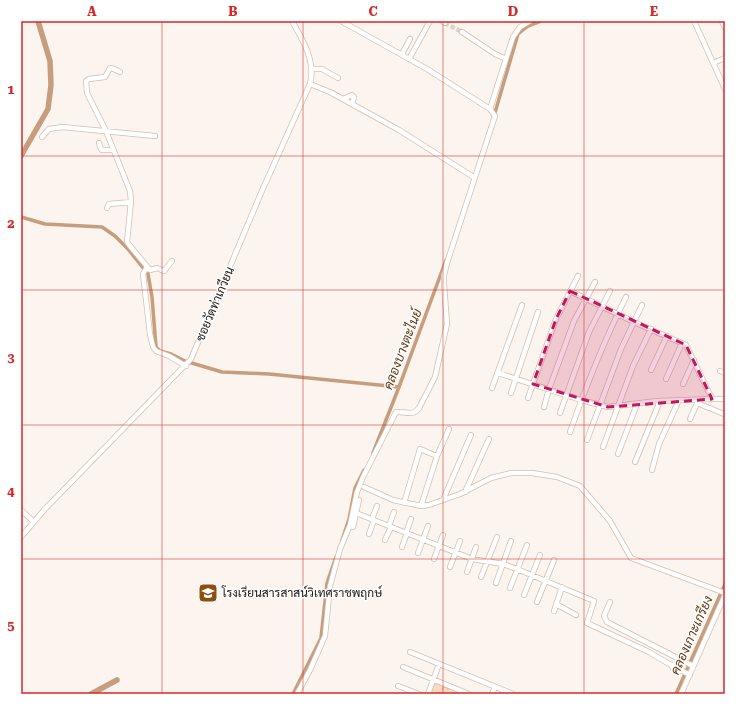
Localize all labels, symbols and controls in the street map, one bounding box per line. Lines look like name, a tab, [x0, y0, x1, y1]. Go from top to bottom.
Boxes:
text: A	[87, 4, 97, 19]
text: B	[228, 4, 238, 19]
text: C	[368, 4, 378, 19]
text: D	[508, 4, 518, 19]
text: E	[650, 4, 658, 19]
text: 1	[7, 82, 15, 97]
text: 2	[7, 216, 15, 231]
street label: ซอยวัดท่าเกวียน	[192, 264, 237, 343]
water label: คลองบางตะไนย์	[378, 304, 425, 392]
text: 3	[7, 350, 15, 365]
text: 4	[7, 484, 15, 499]
school or university icon: โรงเรียนสารสาสน์วิเทศราชพฤกษ์	[197, 582, 219, 604]
place label: โรงเรียนสารสาสน์วิเทศราชพฤกษ์	[221, 585, 383, 600]
water label: คลองเกาะเกรียง	[666, 593, 716, 677]
text: 5	[7, 618, 15, 633]

